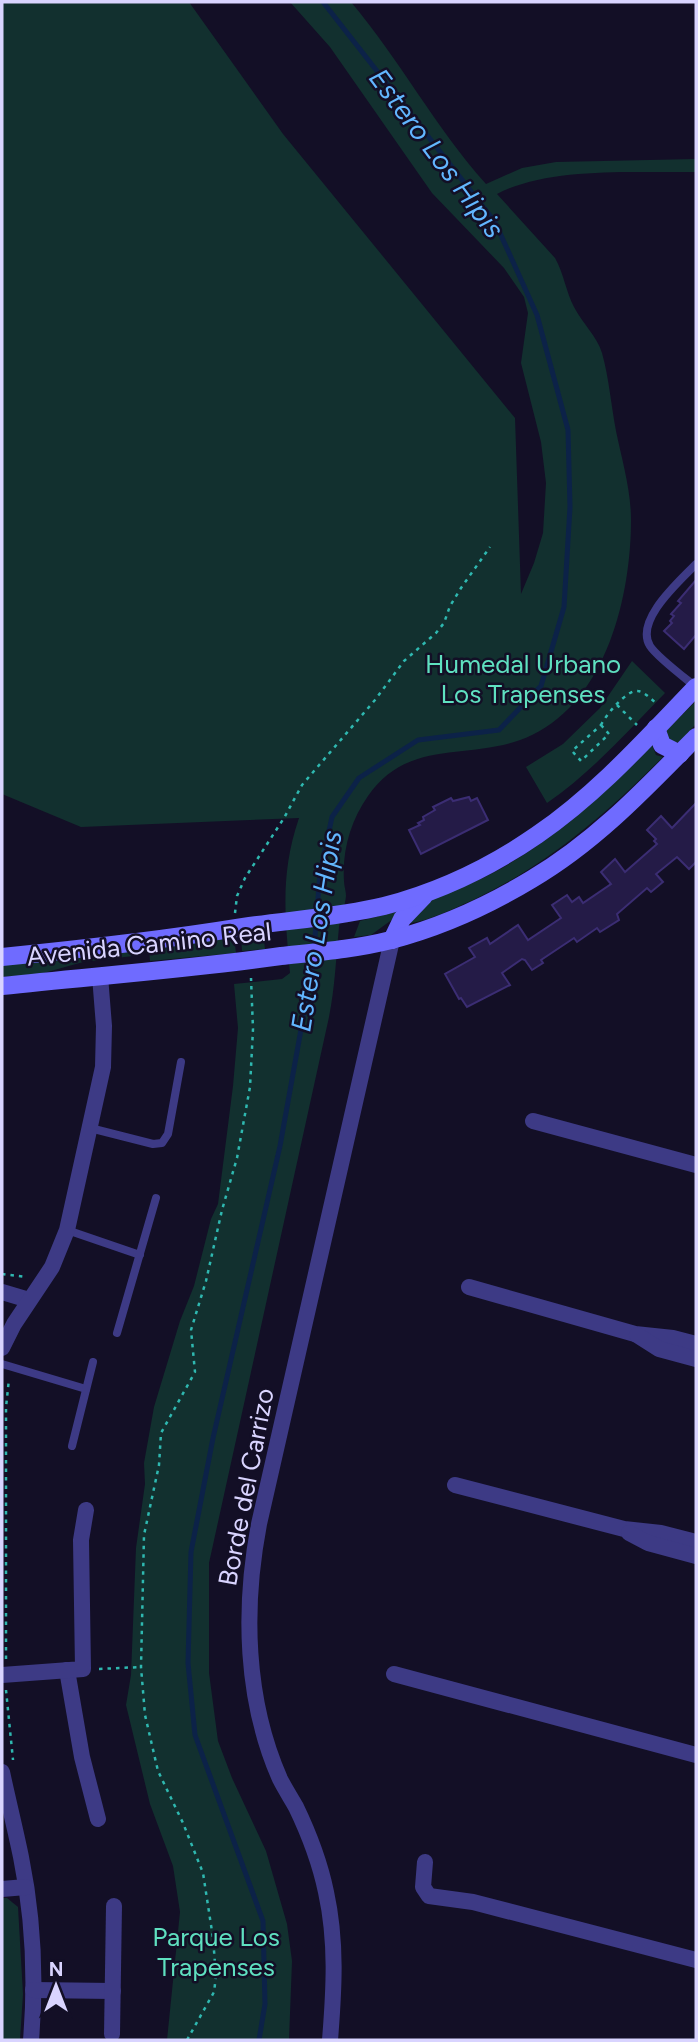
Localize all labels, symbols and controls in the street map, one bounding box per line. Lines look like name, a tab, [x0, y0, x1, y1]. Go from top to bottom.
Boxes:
water label: Estero Los Hipis	[362, 62, 512, 244]
park label: Humedal Urbano Los Trapenses	[425, 648, 621, 710]
water label: Estero Los Hipis	[283, 828, 349, 1034]
street label: Avenida Camino Real	[25, 915, 273, 973]
street label: Borde del Carrizo	[211, 1385, 281, 1589]
park label: Parque Los Trapenses	[152, 1921, 280, 1983]
north arrow	[21, 1951, 91, 2021]
text: N	[49, 1958, 63, 1981]

